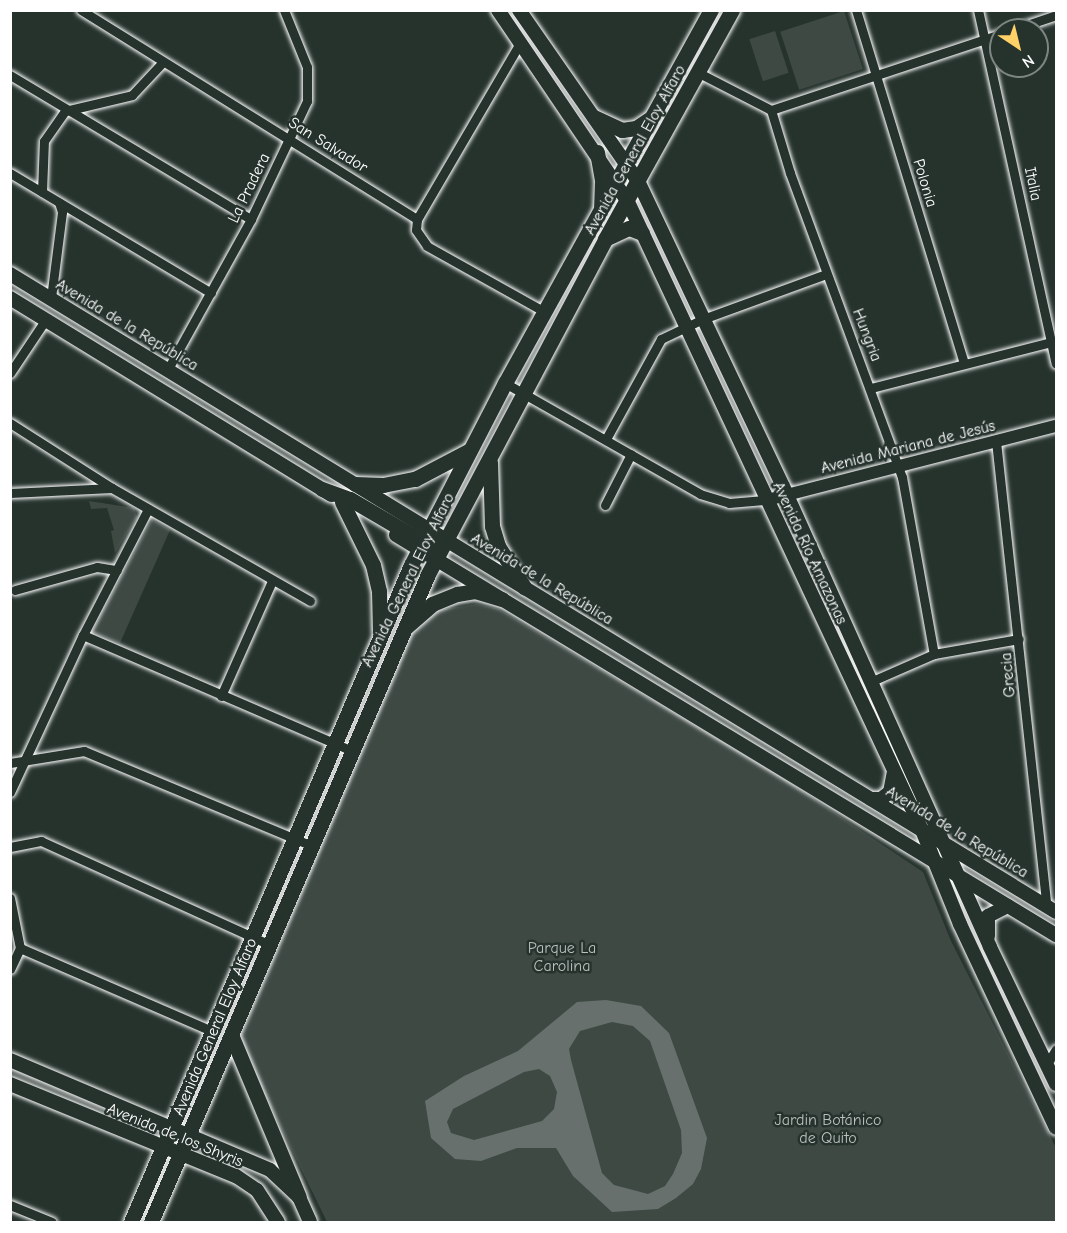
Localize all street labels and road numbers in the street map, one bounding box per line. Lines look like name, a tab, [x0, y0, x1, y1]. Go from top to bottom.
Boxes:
street label: Avenida General Eloy Alfaro	[580, 62, 690, 238]
street label: San Salvador	[285, 113, 371, 177]
street label: La Pradera	[224, 150, 274, 226]
street label: Polonia	[909, 157, 941, 209]
street label: Italia	[1020, 165, 1046, 203]
street label: Avenida de la República	[52, 275, 202, 375]
street label: Hungria	[848, 306, 886, 364]
street label: Avenida Mariana de Jesús	[819, 416, 997, 478]
street label: Avenida Río Amazonas	[769, 479, 851, 627]
street label: Avenida General Eloy Alfaro	[357, 490, 459, 670]
street label: Avenida de la República	[467, 529, 617, 629]
street label: Grecia	[996, 652, 1020, 698]
street label: Avenida de la República	[882, 782, 1032, 882]
street label: Avenida General Eloy Alfaro	[169, 935, 261, 1119]
street label: Avenida de los Shyris	[104, 1099, 246, 1171]

